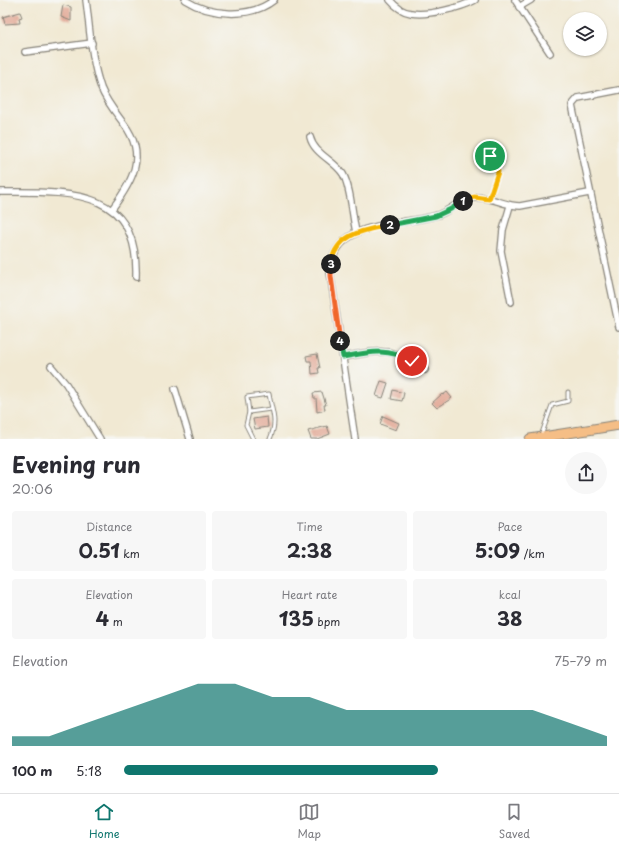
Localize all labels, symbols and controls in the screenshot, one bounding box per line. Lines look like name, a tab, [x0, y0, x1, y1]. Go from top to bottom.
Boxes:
map controls	[563, 12, 607, 56]
button: layers	[563, 12, 607, 56]
pin	[473, 139, 507, 173]
icon: arrive	[479, 145, 501, 167]
pin: 1	[453, 191, 473, 211]
text: 1	[460, 192, 466, 209]
pin: 2	[380, 215, 400, 235]
text: 2	[386, 216, 394, 233]
pin: 3	[321, 254, 341, 274]
text: 3	[327, 255, 335, 272]
pin: 4	[330, 331, 350, 351]
text: 4	[336, 332, 344, 349]
pin	[395, 344, 429, 378]
icon: check	[401, 350, 423, 372]
text: Evening run	[12, 447, 141, 480]
button: share	[565, 452, 607, 494]
text: 20:06	[12, 479, 53, 498]
text: Distance	[86, 518, 132, 535]
text: Time	[296, 518, 322, 535]
text: Pace	[497, 518, 522, 535]
text: 0.51	[78, 535, 120, 565]
text: 2:38	[287, 535, 332, 565]
text: 5:09	[475, 535, 520, 565]
text: km	[120, 545, 140, 562]
text: /km	[520, 545, 545, 562]
text: Elevation	[85, 586, 133, 603]
text: Heart rate	[282, 586, 337, 603]
text: kcal	[499, 586, 521, 603]
text: 4	[96, 603, 109, 633]
text: 135	[279, 603, 314, 633]
text: 38	[497, 603, 523, 633]
text: m	[109, 613, 123, 630]
text: bpm	[314, 613, 340, 630]
text: Elevation	[12, 651, 68, 670]
text: 75–79 m	[554, 651, 607, 670]
text: 100 m	[12, 761, 53, 780]
text: 5:18	[76, 761, 102, 780]
tab: Home	[89, 801, 120, 842]
tab: Map	[297, 801, 321, 842]
tab: Saved	[499, 801, 530, 842]

